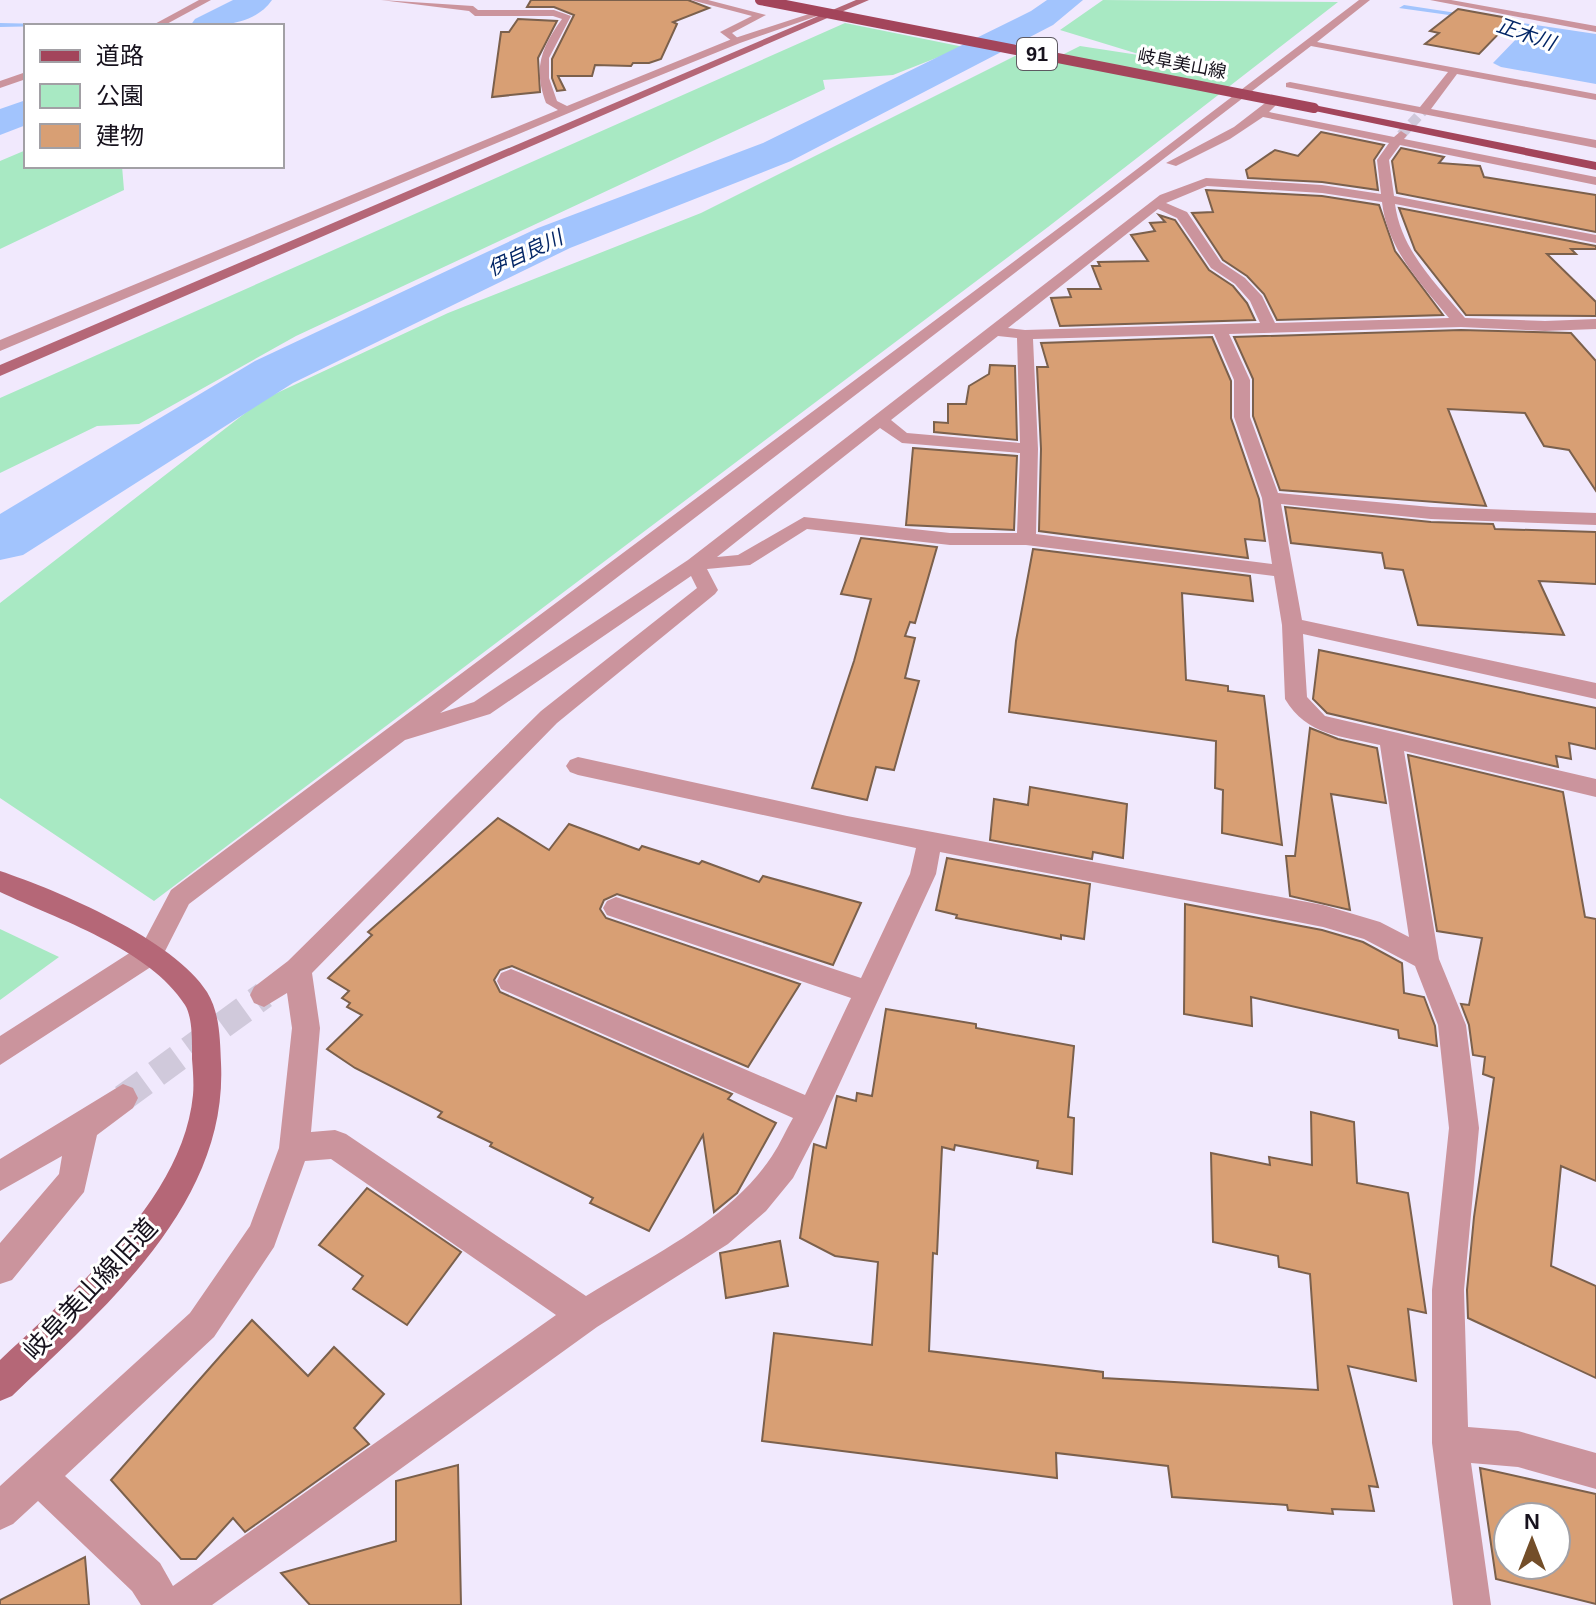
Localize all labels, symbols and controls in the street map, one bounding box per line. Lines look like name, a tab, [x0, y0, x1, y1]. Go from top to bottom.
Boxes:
water label: 正木川	[1494, 14, 1560, 55]
legend	[24, 24, 284, 168]
road number: 91	[1017, 38, 1057, 70]
text: 道路	[96, 42, 144, 69]
street label: 岐阜美山線	[1136, 46, 1228, 82]
text: 公園	[96, 82, 144, 109]
text: 建物	[96, 122, 144, 149]
water label: 伊自良川	[484, 225, 568, 280]
street label: 岐阜美山線旧道	[17, 1212, 163, 1366]
north arrow	[1492, 1501, 1572, 1581]
text: N	[1524, 1509, 1540, 1534]

